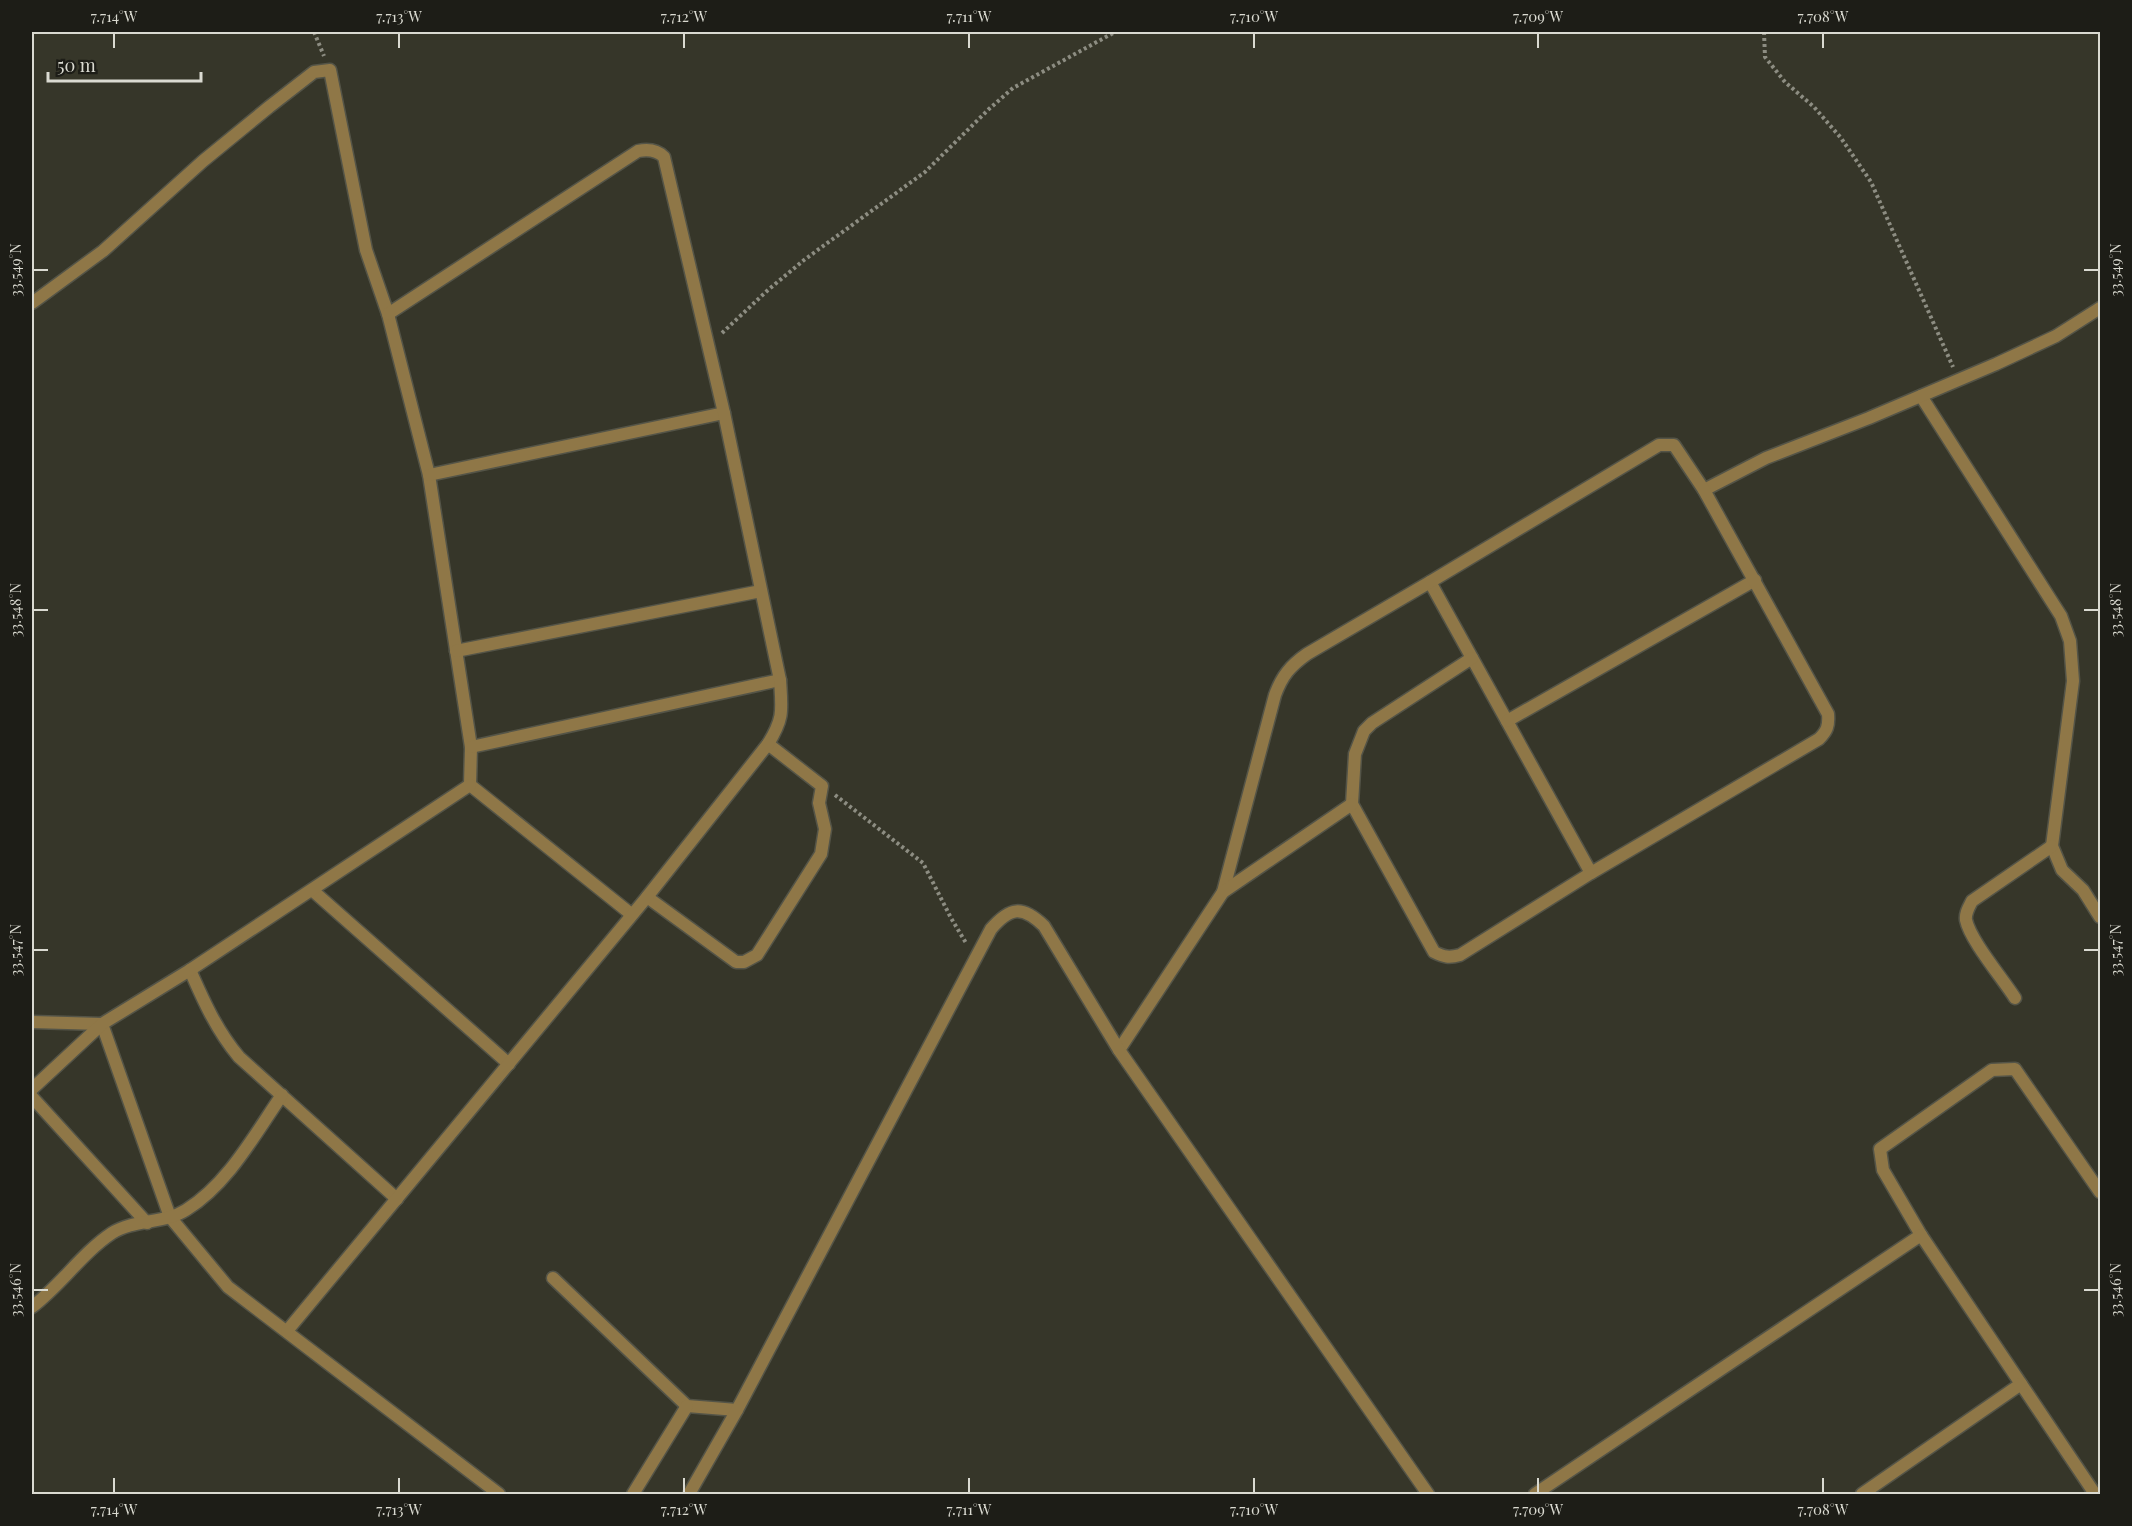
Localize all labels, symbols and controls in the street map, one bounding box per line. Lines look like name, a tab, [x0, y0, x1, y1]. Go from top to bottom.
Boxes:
text: 7.714°W	[91, 6, 138, 26]
text: 7.713°W	[376, 6, 422, 26]
text: 7.712°W	[661, 6, 708, 26]
text: 7.711°W	[947, 6, 992, 26]
text: 7.710°W	[1230, 6, 1278, 26]
text: 7.709°W	[1513, 6, 1563, 26]
text: 7.708°W	[1798, 6, 1849, 26]
scale bar	[48, 45, 201, 83]
text: 50 m	[57, 53, 96, 77]
text: 33.549°N	[5, 243, 25, 297]
text: 33.549°N	[2105, 243, 2125, 297]
text: 33.548°N	[5, 582, 25, 637]
text: 33.548°N	[2105, 582, 2125, 637]
text: 33.547°N	[5, 923, 25, 976]
text: 33.547°N	[2105, 923, 2125, 976]
text: 33.546°N	[5, 1263, 25, 1317]
text: 33.546°N	[2105, 1263, 2125, 1317]
text: 7.714°W	[91, 1499, 138, 1519]
text: 7.713°W	[376, 1499, 422, 1519]
text: 7.712°W	[661, 1499, 708, 1519]
text: 7.711°W	[947, 1499, 992, 1519]
text: 7.710°W	[1230, 1499, 1278, 1519]
text: 7.709°W	[1513, 1499, 1563, 1519]
text: 7.708°W	[1798, 1499, 1849, 1519]

